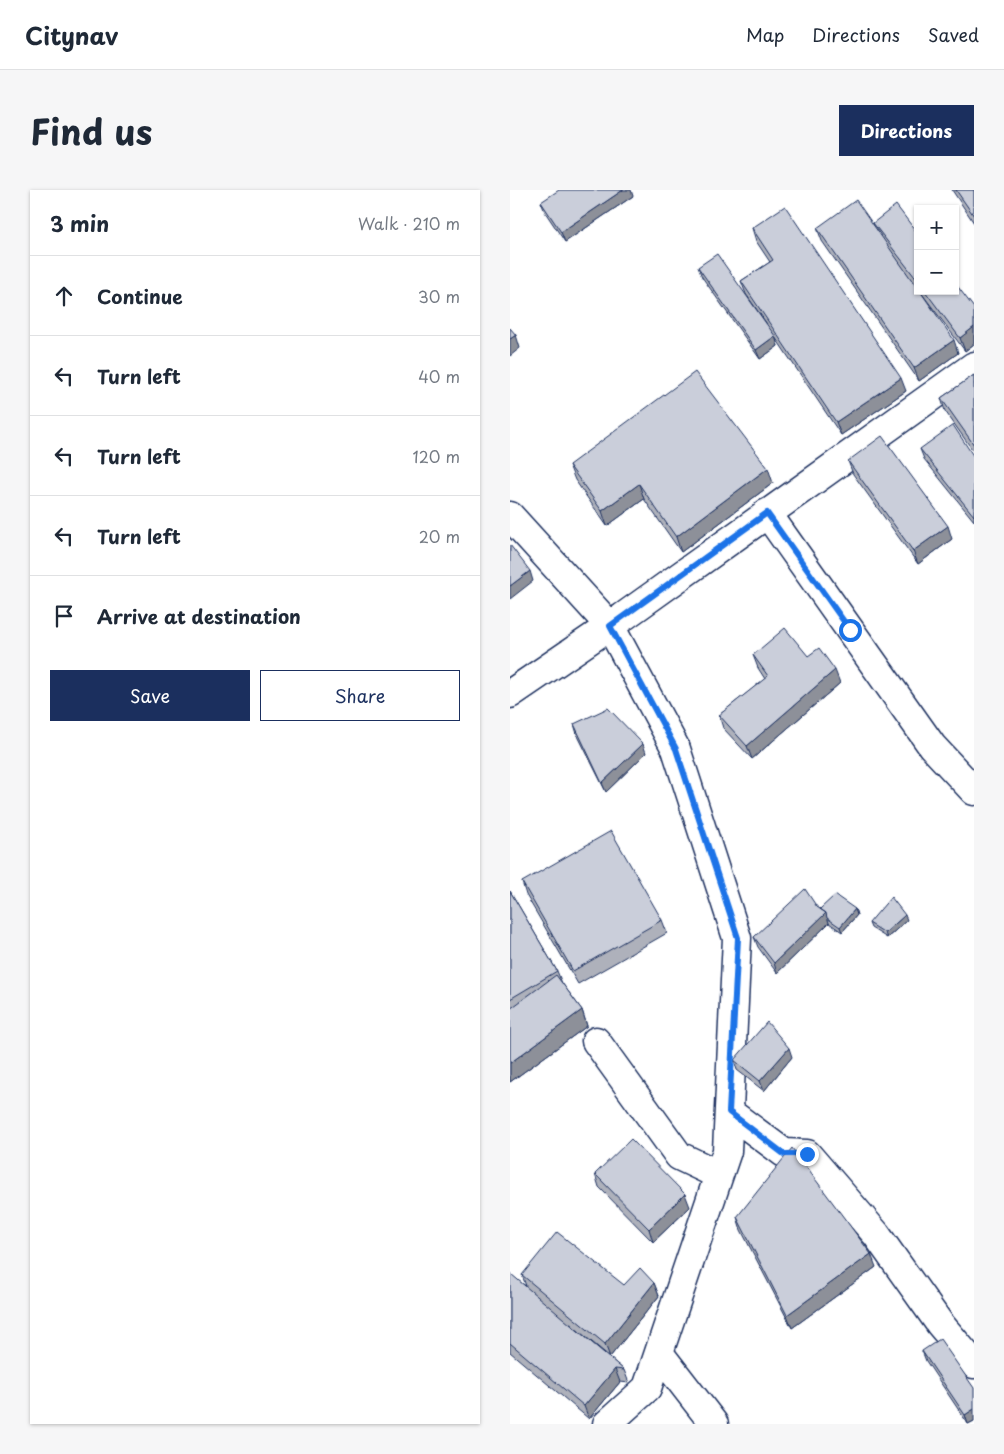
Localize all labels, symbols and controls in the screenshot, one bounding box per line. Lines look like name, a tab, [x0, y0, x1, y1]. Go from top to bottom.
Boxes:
text: Citynav	[25, 17, 118, 53]
text: Map	[746, 21, 784, 48]
text: Directions	[812, 21, 900, 48]
text: Saved	[928, 21, 979, 48]
text: Find us	[30, 104, 152, 157]
button: Directions	[839, 105, 974, 156]
map controls	[914, 205, 959, 295]
button: +	[914, 205, 959, 250]
text: 3 min	[50, 207, 109, 239]
text: Walk · 210 m	[358, 211, 460, 235]
button: −	[914, 250, 959, 295]
icon: ahead	[50, 282, 78, 310]
text: Continue	[97, 282, 183, 310]
text: 30 m	[418, 284, 460, 308]
icon: left	[50, 362, 78, 390]
text: Turn left	[97, 362, 181, 390]
text: 40 m	[418, 364, 460, 388]
icon: left	[50, 442, 78, 470]
text: Turn left	[97, 442, 181, 470]
text: 120 m	[413, 444, 460, 468]
icon: left	[50, 522, 78, 550]
text: Turn left	[97, 522, 181, 550]
text: 20 m	[419, 524, 460, 548]
icon: arrive	[50, 602, 78, 630]
text: Arrive at destination	[97, 602, 301, 630]
route start	[839, 619, 862, 642]
button: Save	[50, 670, 250, 721]
button: Share	[260, 670, 460, 721]
route end	[796, 1143, 819, 1166]

